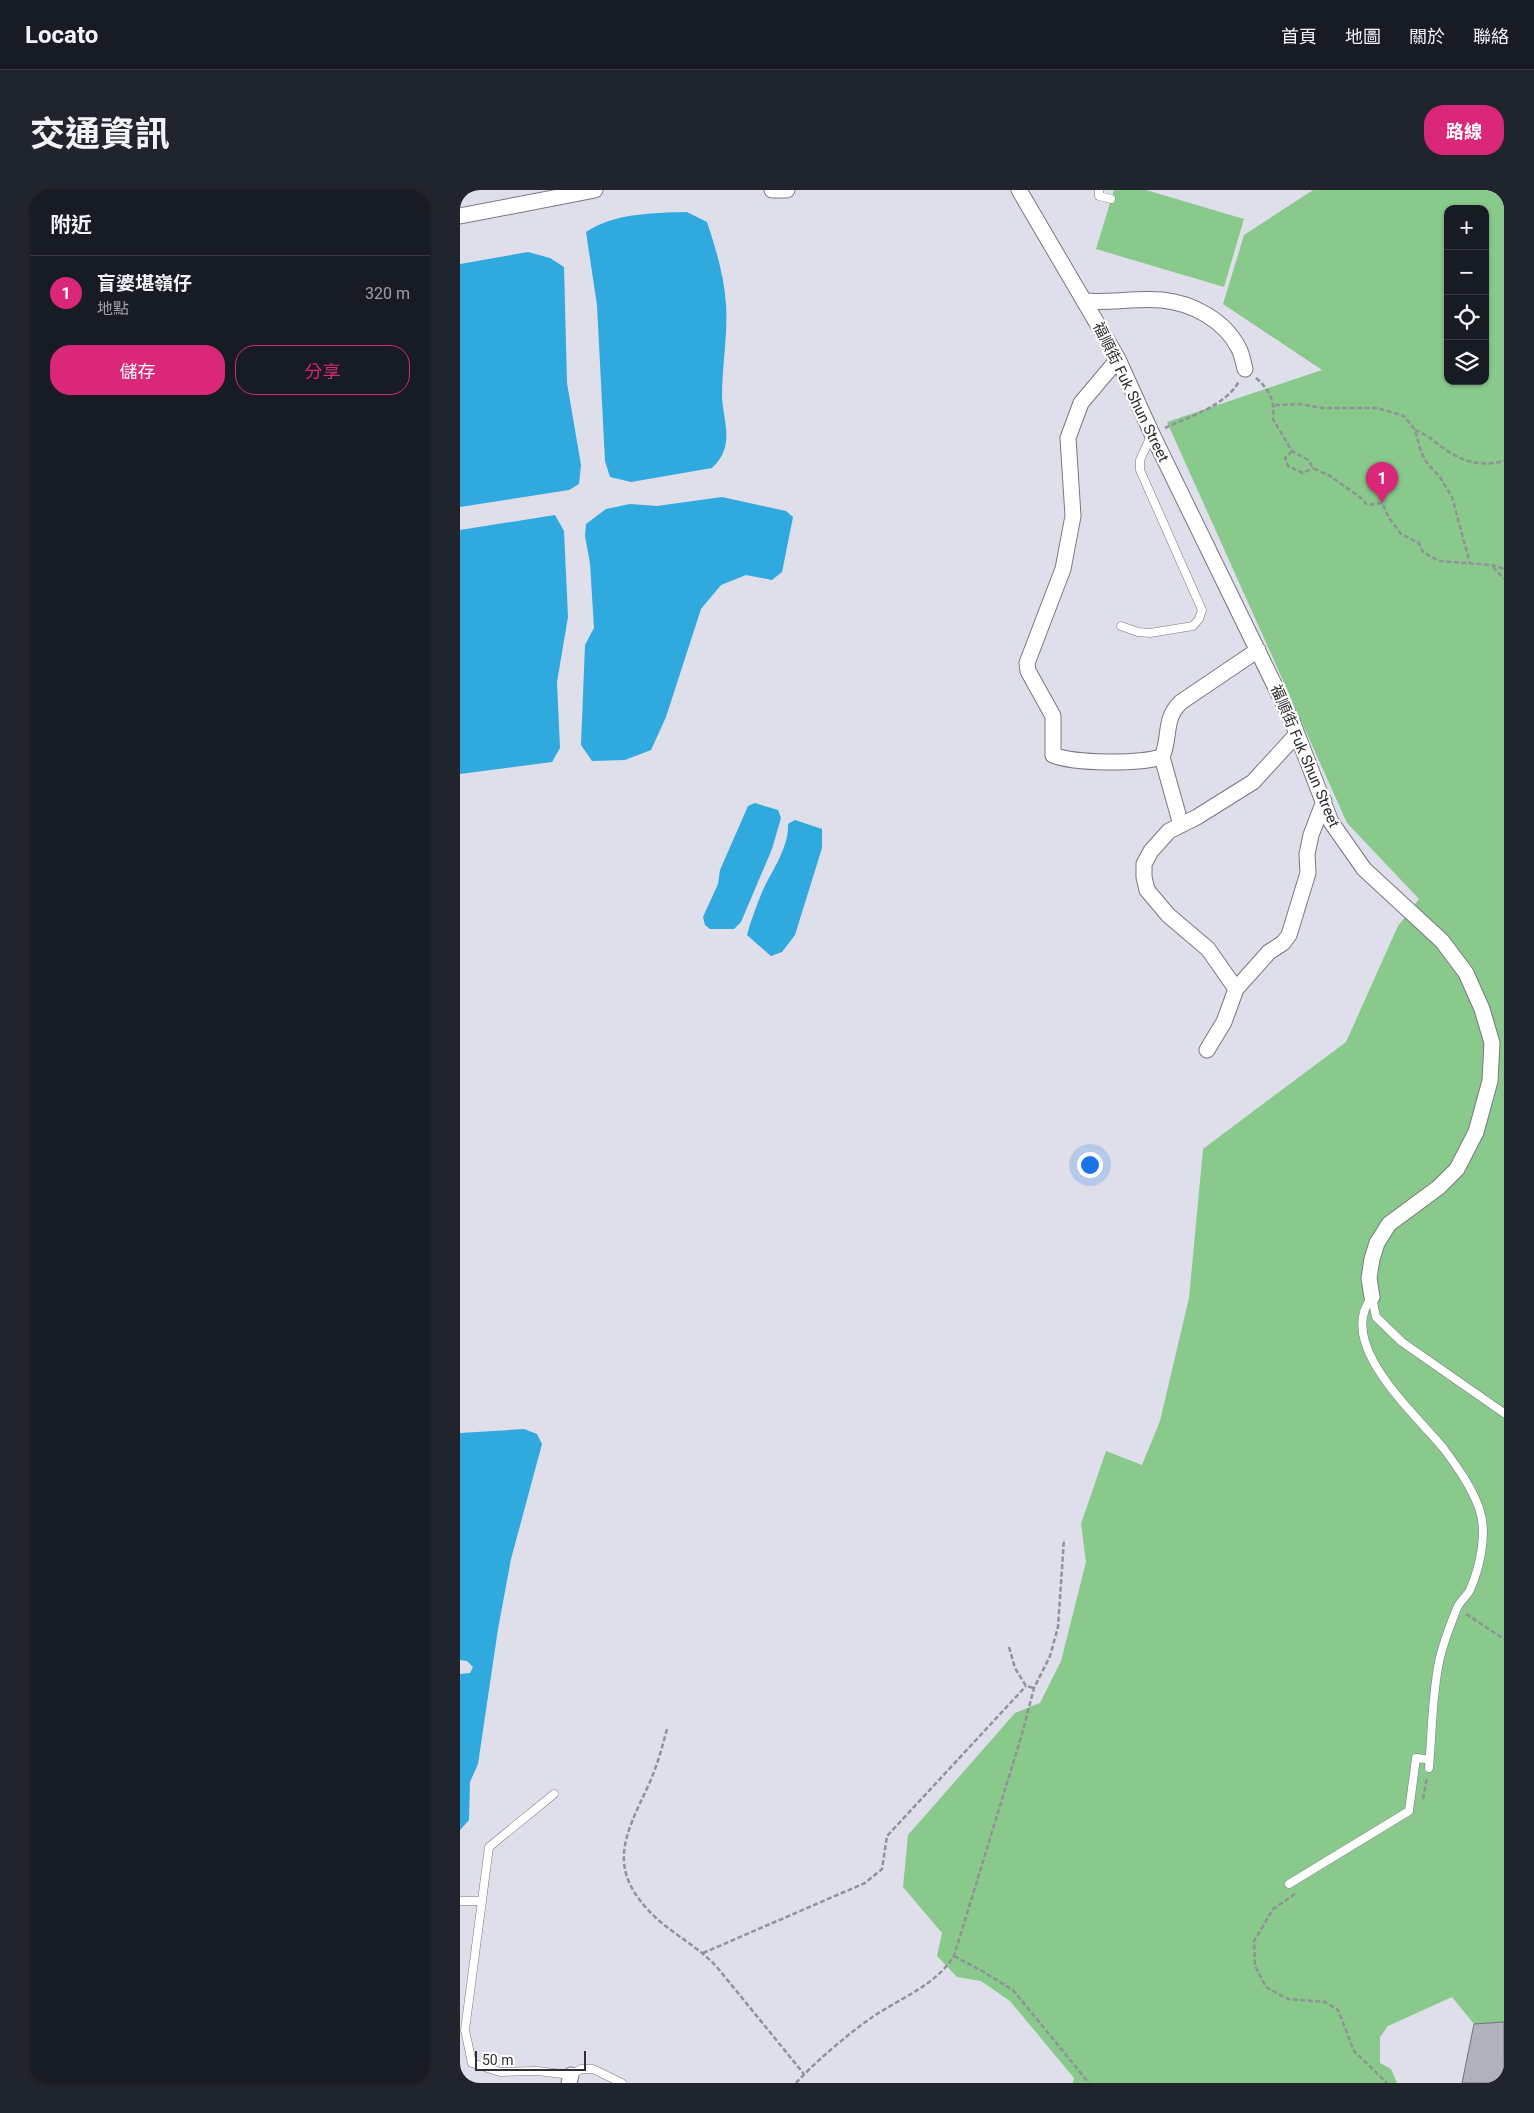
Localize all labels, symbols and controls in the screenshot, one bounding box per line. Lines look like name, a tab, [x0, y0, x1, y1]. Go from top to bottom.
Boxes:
text: Locato	[25, 21, 98, 49]
text: 首頁	[1281, 26, 1317, 47]
text: 地圖	[1345, 26, 1381, 47]
text: 關於	[1409, 26, 1445, 47]
text: 聯絡	[1473, 26, 1509, 47]
button: 路線	[1424, 105, 1504, 155]
text: 交通資訊	[30, 114, 170, 155]
map controls	[1444, 205, 1489, 385]
button: +	[1444, 205, 1489, 250]
text: 附近	[50, 213, 92, 237]
button: −	[1444, 250, 1489, 295]
text: 盲婆堪嶺仔	[97, 272, 192, 295]
text: 1	[61, 284, 71, 303]
text: 320 m	[365, 284, 410, 303]
button: locate	[1444, 295, 1489, 340]
text: 地點	[97, 299, 129, 318]
street label: 福順街 Fuk Shun Street	[1089, 319, 1173, 465]
button: layers	[1444, 340, 1489, 385]
button: 儲存	[50, 345, 225, 395]
button: 分享	[235, 345, 410, 395]
pin: 1	[1366, 462, 1398, 503]
street label: 福順街 Fuk Shun Street	[1267, 682, 1343, 830]
your location	[1077, 1152, 1103, 1178]
scale bar	[475, 2048, 586, 2071]
text: 50 m	[482, 2052, 514, 2068]

